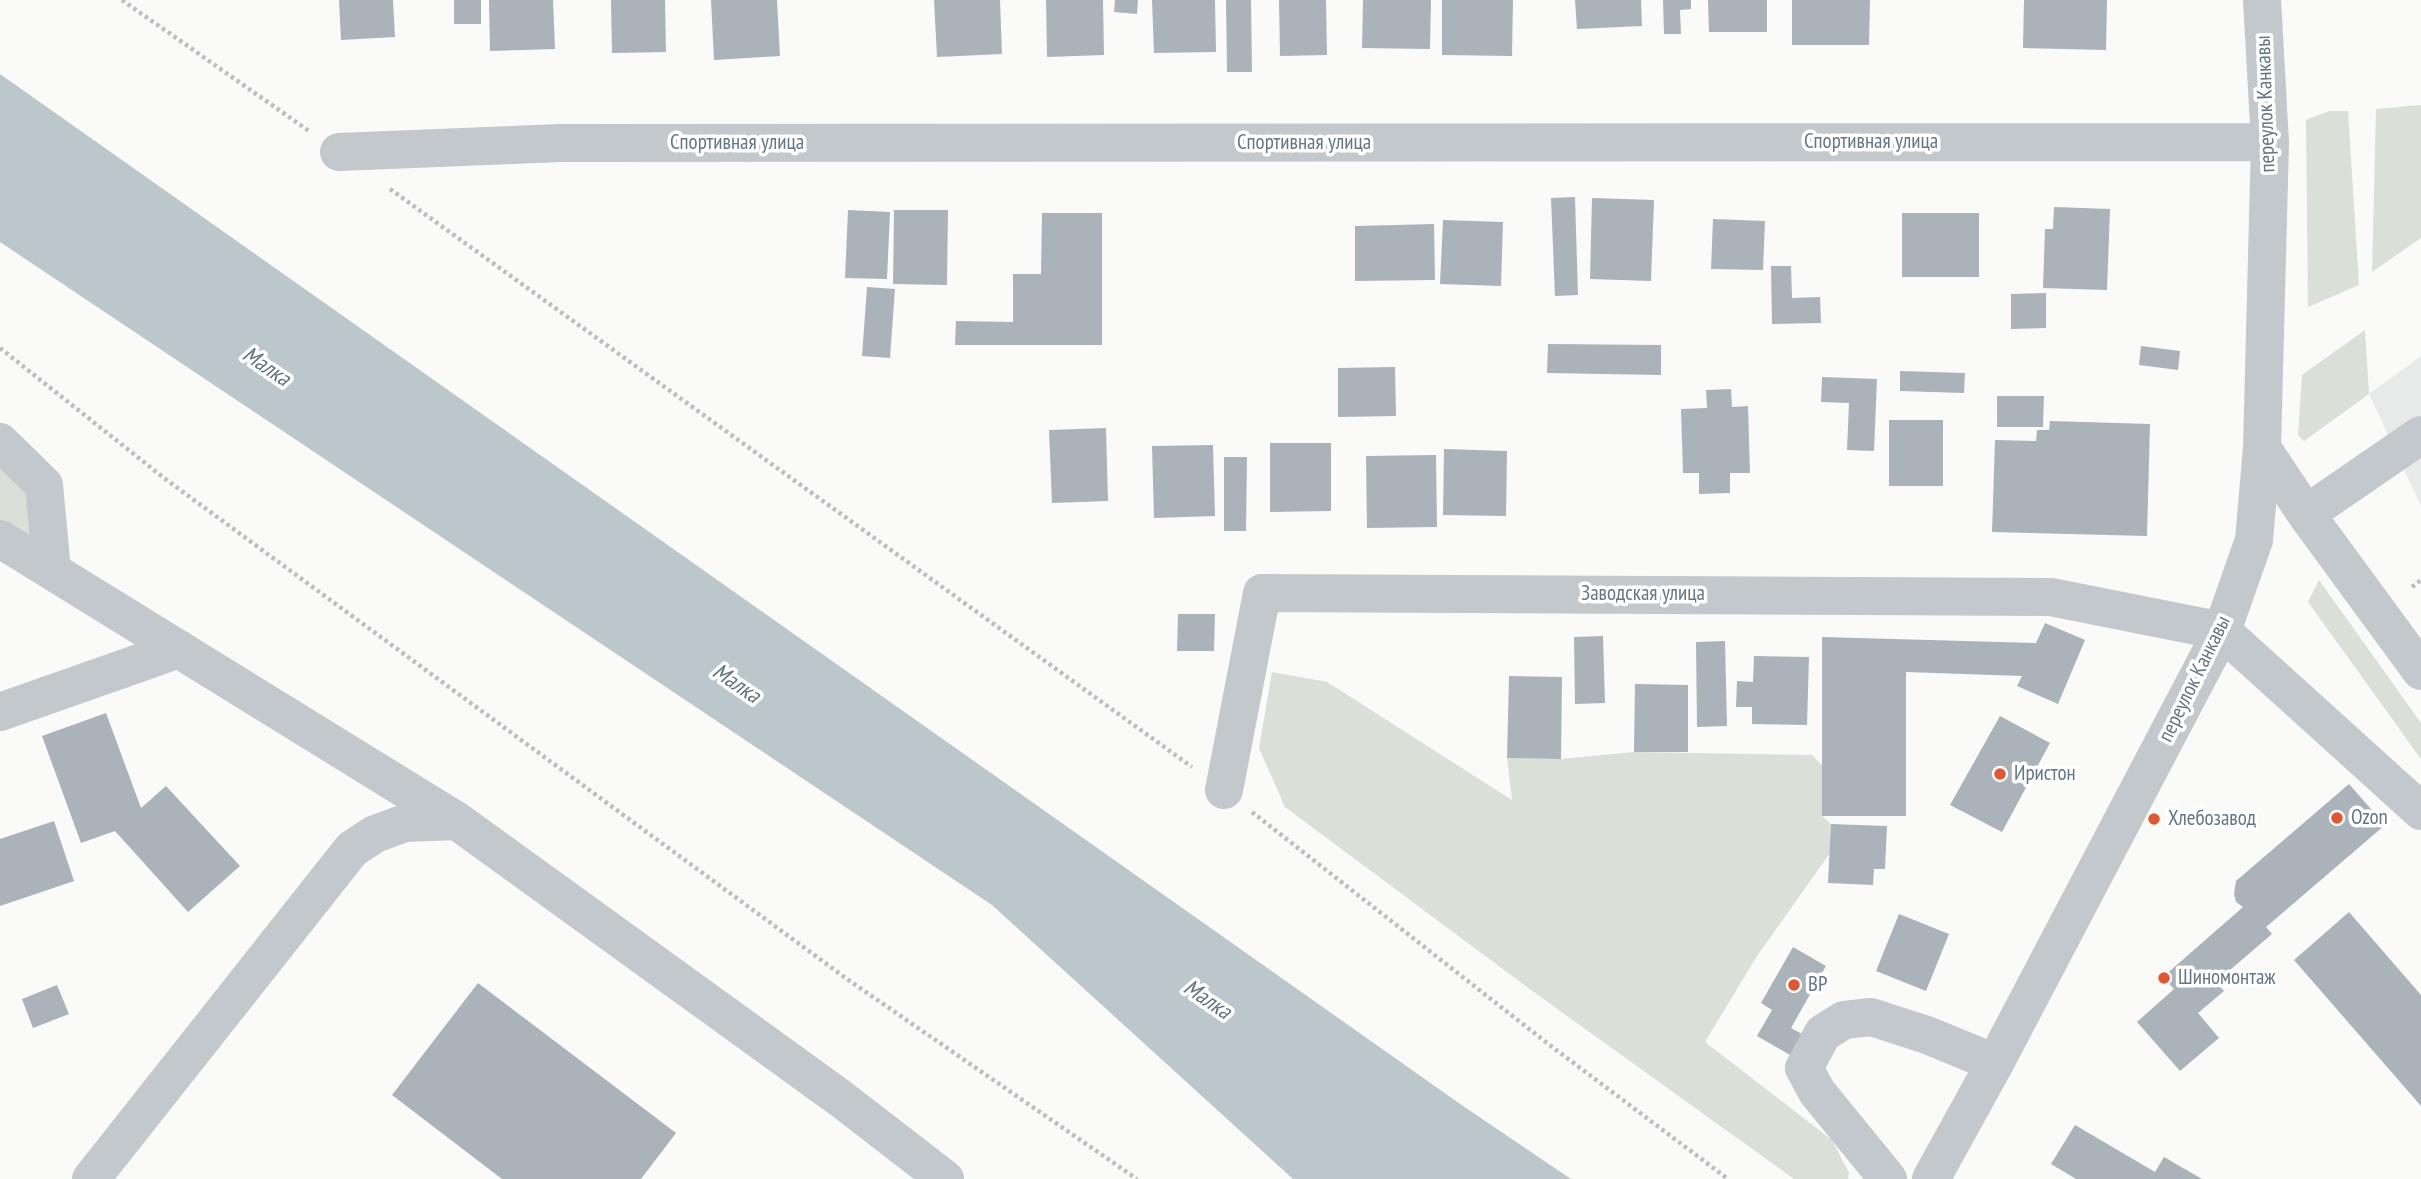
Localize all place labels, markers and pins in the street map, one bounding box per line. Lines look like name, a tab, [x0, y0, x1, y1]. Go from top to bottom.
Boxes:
place label: Иристон	[2014, 761, 2076, 787]
marker: Иристон	[1992, 766, 2008, 782]
place label: Ozon	[2351, 805, 2388, 831]
place label: Хлебозавод	[2168, 806, 2256, 832]
marker: Ozon	[2329, 810, 2345, 826]
marker: Хлебозавод	[2146, 811, 2162, 827]
place label: Шиномонтаж	[2178, 965, 2276, 991]
marker: Шиномонтаж	[2156, 970, 2172, 986]
place label: BP	[1808, 972, 1827, 998]
marker: BP	[1786, 977, 1802, 993]

